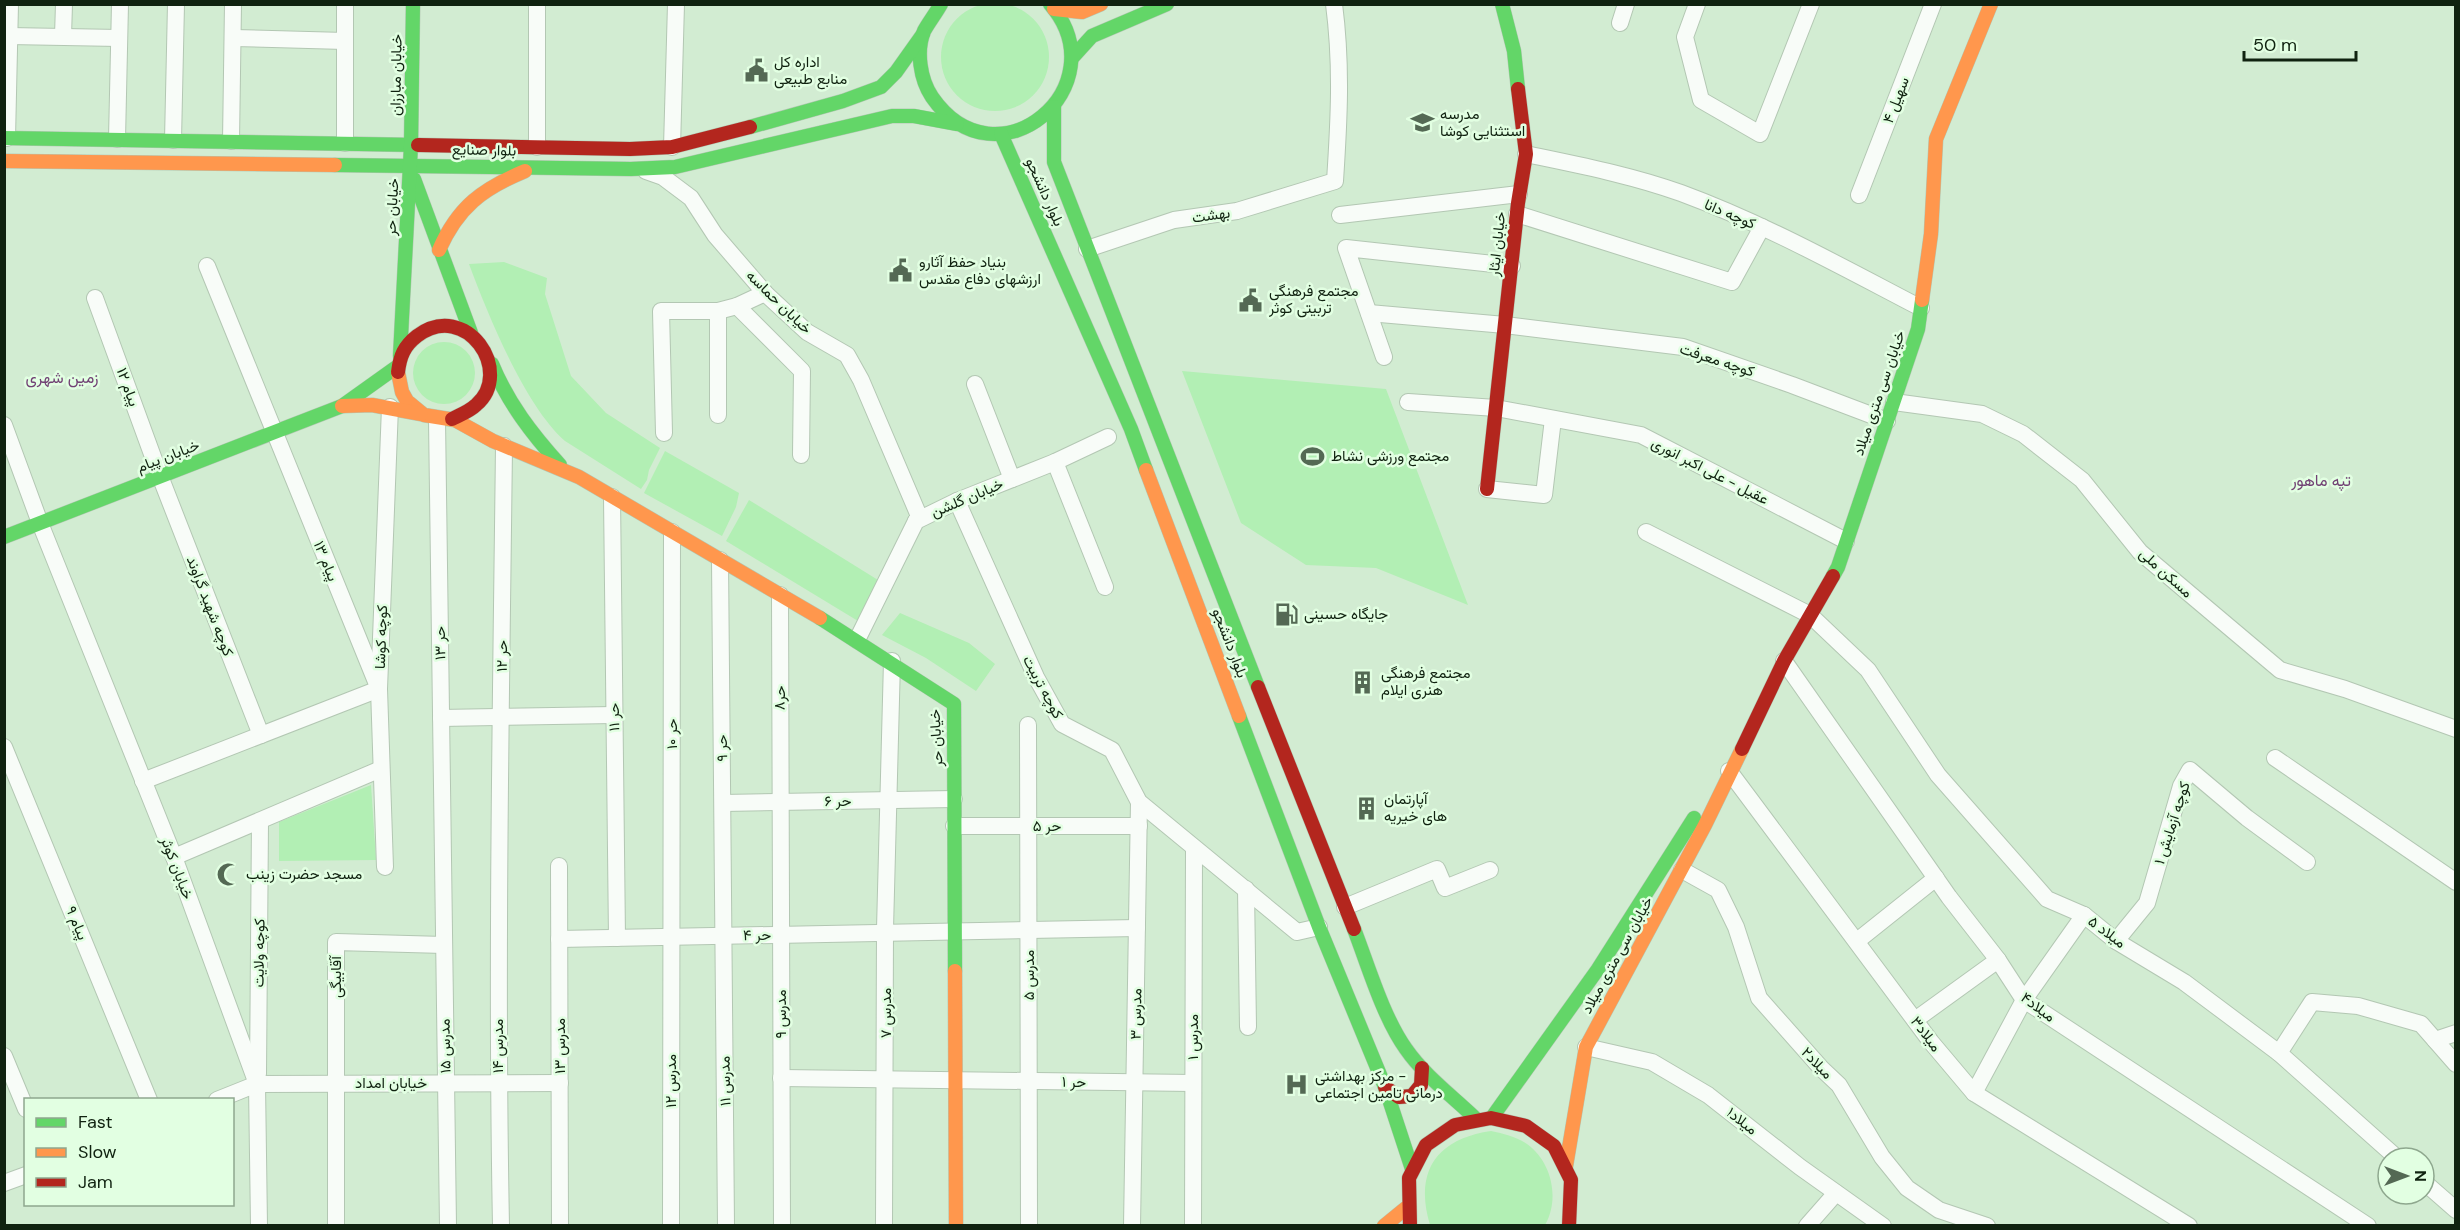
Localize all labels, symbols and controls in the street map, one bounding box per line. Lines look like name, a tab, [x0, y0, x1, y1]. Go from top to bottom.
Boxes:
scale bar	[2244, 24, 2356, 62]
text: 50 m	[2253, 33, 2297, 57]
street label: خیابان مبارزان	[385, 34, 407, 116]
place label: اداره کل منابع طبیعی	[774, 52, 847, 90]
public building icon: اداره کل منابع طبیعی	[743, 58, 769, 84]
street label: سهیل ۴	[1878, 74, 1914, 126]
place label: مدرسه استثنایی کوشا	[1440, 104, 1525, 141]
school or university icon: مدرسه استثنایی کوشا	[1409, 110, 1435, 136]
street label: بلوار صنایع	[452, 139, 516, 162]
street label: بلوار دانشجو	[1021, 155, 1069, 229]
street label: خیابان حر	[380, 178, 403, 237]
street label: کوچه دانا	[1701, 194, 1759, 234]
street label: بهشت	[1191, 202, 1231, 228]
street label: خیابان ایثار	[1484, 211, 1510, 278]
place label: بنیاد حفظ آثارو ارزشهای دفاع مقدس	[919, 252, 1041, 290]
public building icon: بنیاد حفظ آثارو ارزشهای دفاع مقدس	[888, 258, 914, 284]
street label: خیابان حماسه	[742, 266, 816, 338]
place label: مجتمع فرهنگی تربیتی کوثر	[1268, 281, 1359, 318]
public building icon: مجتمع فرهنگی تربیتی کوثر	[1238, 287, 1264, 313]
street label: خیابان سی متری میلاد	[1848, 328, 1910, 458]
street label: کوچه معرفت	[1677, 339, 1757, 382]
street label: پیام ۱۲	[112, 365, 144, 409]
district label: زمین شهری	[26, 367, 98, 388]
street label: عقیل - علی اکبر انوری	[1648, 433, 1772, 509]
street label: خیابان پیام	[134, 435, 202, 477]
sports icon: مجتمع ورزشی نشاط	[1300, 443, 1326, 469]
place label: مجتمع ورزشی نشاط	[1331, 446, 1449, 467]
district label: تپه ماهور	[2290, 470, 2351, 492]
street label: خیابان گلشن	[928, 474, 1006, 522]
street label: پیام ۱۳	[309, 538, 343, 584]
street label: مسکن ملی	[2135, 544, 2197, 602]
street label: کوچه شهید گراوند	[182, 553, 238, 659]
fuel station icon: جایگاه حسینی	[1273, 601, 1299, 627]
street label: کوچه کوشا	[370, 604, 392, 669]
place label: جایگاه حسینی	[1304, 604, 1388, 624]
street label: بلوار دانشجو	[1208, 605, 1252, 681]
street label: ۱۳ حر	[430, 626, 450, 660]
street label: حر ۱۲	[492, 640, 512, 672]
street label: کوچه تربیت	[1018, 652, 1068, 722]
place label: مجتمع فرهنگی هنری ایلام	[1381, 663, 1471, 700]
building icon: مجتمع فرهنگی هنری ایلام	[1350, 669, 1376, 695]
street label: حر۸	[770, 686, 790, 710]
street label: حر ۱۱	[604, 703, 624, 731]
street label: خیابان حر	[925, 709, 948, 768]
street label: حر ۱۰	[662, 719, 682, 749]
street label: حر ۹	[712, 734, 732, 762]
street label: ۱ کوچه آزمایش	[2149, 779, 2195, 867]
place label: آپارتمان های خیریه	[1384, 789, 1447, 826]
street label: حر ۶	[824, 791, 852, 811]
building icon: آپارتمان های خیریه	[1353, 795, 1379, 821]
street label: حر ۵	[1033, 816, 1061, 836]
street label: خیابان کوثر	[156, 833, 198, 902]
mosque icon: مسجد حضرت زینب	[215, 861, 241, 887]
place label: مسجد حضرت زینب	[246, 864, 362, 884]
street label: خیابان سی متری میلاد	[1577, 893, 1657, 1017]
street label: پیام ۹	[61, 903, 93, 943]
street label: میلاد ۵	[2084, 911, 2130, 953]
street label: کوچه ولایت	[248, 918, 270, 988]
street label: حر ۴	[743, 925, 771, 945]
street label: مدرس ۵	[1019, 950, 1039, 1000]
street label: آقابیگی	[326, 954, 346, 998]
street label: مدرس ۷	[876, 988, 896, 1038]
street label: مدرس ۳	[1126, 988, 1146, 1040]
street label: میلاد۴	[2017, 988, 2059, 1026]
street label: مدرس ۹	[771, 990, 791, 1038]
street label: میلاد۳	[1906, 1012, 1946, 1056]
street label: مدرس ۱	[1183, 1014, 1203, 1060]
street label: مدرس ۱۵	[435, 1018, 455, 1074]
street label: مدرس ۱۳	[550, 1018, 570, 1074]
street label: مدرس ۱۴	[488, 1019, 508, 1073]
street label: میلاد۲	[1797, 1043, 1837, 1083]
street label: مدرس ۱۲	[661, 1054, 681, 1108]
street label: مدرس ۱۱	[715, 1056, 735, 1106]
place label: مرکز بهداشتی - درمانی تامین اجتماعی	[1315, 1066, 1443, 1103]
street label: حر ۱	[1062, 1072, 1086, 1092]
hospital icon: مرکز بهداشتی - درمانی تامین اجتماعی	[1284, 1072, 1310, 1098]
street label: خیابان امداد	[355, 1073, 427, 1093]
legend	[24, 1098, 234, 1206]
street label: میلاد۱	[1722, 1103, 1762, 1139]
text: Fast	[78, 1110, 113, 1134]
text: Slow	[78, 1140, 117, 1164]
north arrow	[2376, 1146, 2436, 1206]
text: Jam	[78, 1170, 113, 1194]
text: N	[2410, 1170, 2431, 1182]

